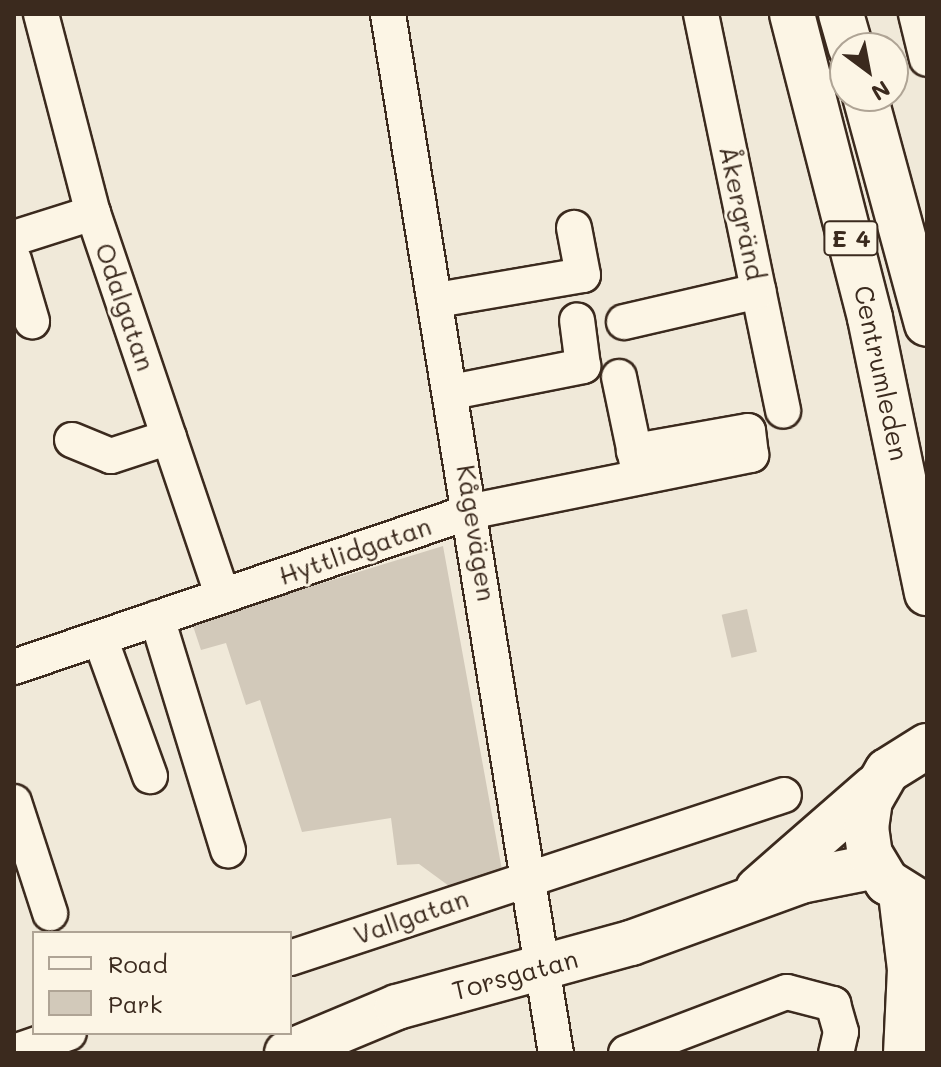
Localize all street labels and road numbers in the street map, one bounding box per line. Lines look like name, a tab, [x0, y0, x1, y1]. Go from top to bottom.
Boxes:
street label: Åkergränd	[713, 143, 771, 283]
road number: E 4	[823, 218, 879, 258]
street label: Odalgatan	[89, 239, 161, 375]
street label: Centrumleden	[847, 283, 915, 463]
street label: Kågevägen	[450, 463, 502, 603]
street label: Hyttlidgatan	[275, 510, 435, 592]
street label: Vallgatan	[350, 883, 472, 951]
street label: Torsgatan	[449, 943, 581, 1007]

